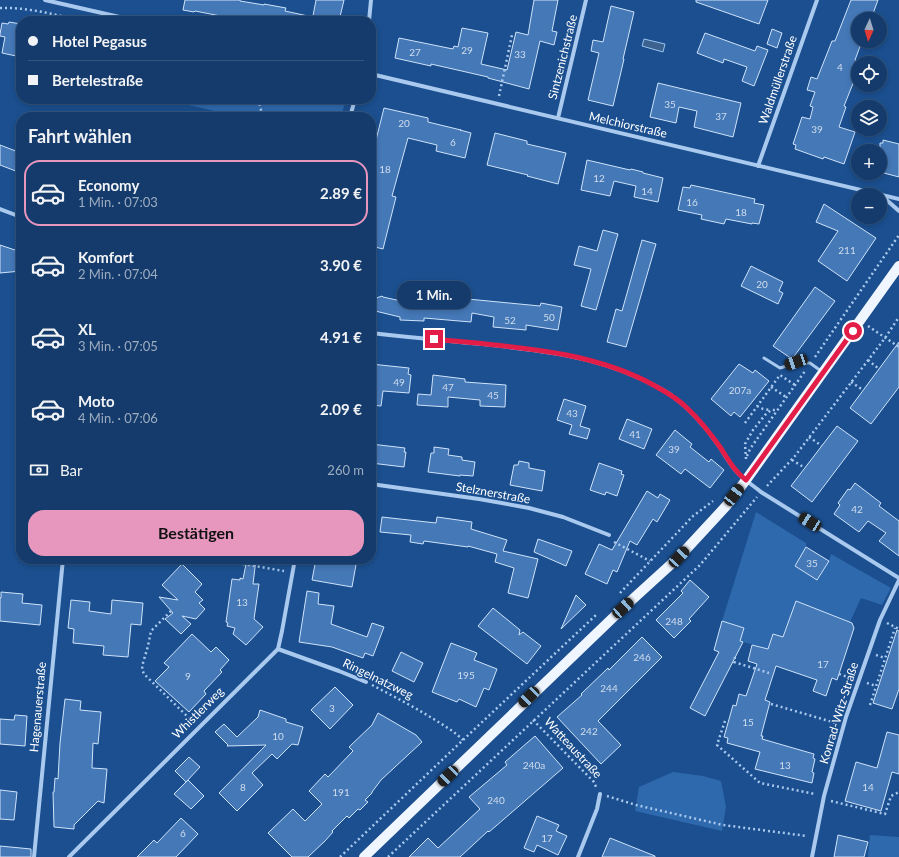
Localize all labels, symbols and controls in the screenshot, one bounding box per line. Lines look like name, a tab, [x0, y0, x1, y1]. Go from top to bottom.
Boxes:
north arrow	[851, 12, 887, 48]
map controls	[851, 12, 887, 224]
street label: Sintzenichstraße	[545, 13, 580, 101]
text: Hotel Pegasus	[52, 32, 147, 50]
street label: Waldmüllerstraße	[755, 33, 800, 126]
house number: 29	[461, 44, 473, 56]
house number: 27	[409, 46, 421, 58]
house number: 33	[514, 48, 526, 60]
button: locate	[851, 56, 887, 92]
house number: 4	[837, 61, 843, 73]
text: Bertelestraße	[52, 71, 143, 89]
house number: 35	[664, 98, 676, 110]
button: layers	[851, 100, 887, 136]
street label: Melchiorstraße	[588, 108, 669, 141]
house number: 37	[715, 110, 727, 122]
house number: 20	[398, 117, 410, 129]
house number: 39	[811, 123, 823, 135]
text: Fahrt wählen	[28, 125, 132, 147]
house number: 6	[450, 136, 456, 148]
button: +	[851, 144, 887, 180]
house number: 18	[379, 163, 391, 175]
house number: 12	[593, 172, 605, 184]
icon: car	[30, 175, 66, 211]
text: Economy	[78, 176, 139, 194]
text: 2.89 €	[320, 184, 362, 202]
house number: 14	[641, 185, 653, 197]
button: −	[851, 188, 887, 224]
text: 1 Min. · 07:03	[78, 194, 158, 210]
house number: 16	[686, 196, 698, 208]
house number: 18	[735, 206, 747, 218]
house number: 211	[838, 244, 856, 256]
icon: car	[30, 247, 66, 283]
text: Komfort	[78, 248, 134, 266]
text: 3.90 €	[320, 256, 362, 274]
text: 2 Min. · 07:04	[78, 266, 158, 282]
house number: 20	[756, 278, 768, 290]
callout: 1 Min.	[397, 281, 471, 309]
text: 1 Min.	[416, 287, 452, 303]
house number: 50	[543, 311, 555, 323]
house number: 52	[504, 314, 516, 326]
icon: car	[30, 319, 66, 355]
text: XL	[78, 320, 96, 338]
route start	[844, 322, 862, 340]
text: 4.91 €	[320, 328, 362, 346]
route end	[425, 330, 443, 348]
text: 3 Min. · 07:05	[78, 338, 158, 354]
car	[783, 352, 809, 372]
house number: 49	[393, 376, 405, 388]
house number: 47	[442, 381, 454, 393]
house number: 207a	[729, 384, 751, 396]
house number: 45	[487, 389, 499, 401]
icon: car	[30, 391, 66, 427]
text: Moto	[78, 392, 115, 410]
text: 2.09 €	[320, 400, 362, 418]
house number: 43	[566, 407, 578, 419]
text: 4 Min. · 07:06	[78, 410, 158, 426]
house number: 41	[629, 428, 641, 440]
house number: 39	[668, 443, 680, 455]
icon: cash	[28, 459, 50, 481]
text: Bar	[60, 461, 83, 479]
text: 260 m	[327, 462, 364, 478]
street label: Stelznerstraße	[455, 479, 532, 506]
car	[722, 482, 746, 508]
house number: 42	[851, 503, 863, 515]
button: Bestätigen	[28, 510, 364, 556]
car	[797, 511, 823, 533]
car	[666, 544, 692, 570]
house number: 35	[806, 557, 818, 569]
house number: 13	[236, 596, 248, 608]
car	[610, 596, 636, 620]
house number: 248	[665, 615, 683, 627]
house number: 246	[633, 651, 651, 663]
street label: Ringelnatzweg	[341, 655, 416, 702]
house number: 17	[817, 658, 829, 670]
street label: Konrad-Witz-Straße	[816, 660, 861, 766]
street label: Hagenauerstraße	[26, 661, 49, 753]
house number: 195	[457, 669, 475, 681]
house number: 9	[185, 670, 191, 682]
house number: 244	[600, 682, 618, 694]
street label: Whistlerweg	[169, 684, 227, 742]
car	[516, 684, 542, 710]
house number: 3	[329, 702, 335, 714]
street label: Watteaustraße	[541, 714, 605, 781]
house number: 15	[742, 716, 754, 728]
house number: 242	[580, 725, 598, 737]
house number: 10	[272, 730, 284, 742]
house number: 240a	[523, 759, 545, 771]
house number: 13	[779, 759, 791, 771]
car	[435, 763, 461, 789]
house number: 8	[240, 781, 246, 793]
house number: 14	[862, 781, 874, 793]
house number: 191	[332, 786, 350, 798]
house number: 240	[487, 794, 505, 806]
house number: 6	[180, 827, 186, 839]
house number: 17	[541, 832, 553, 844]

